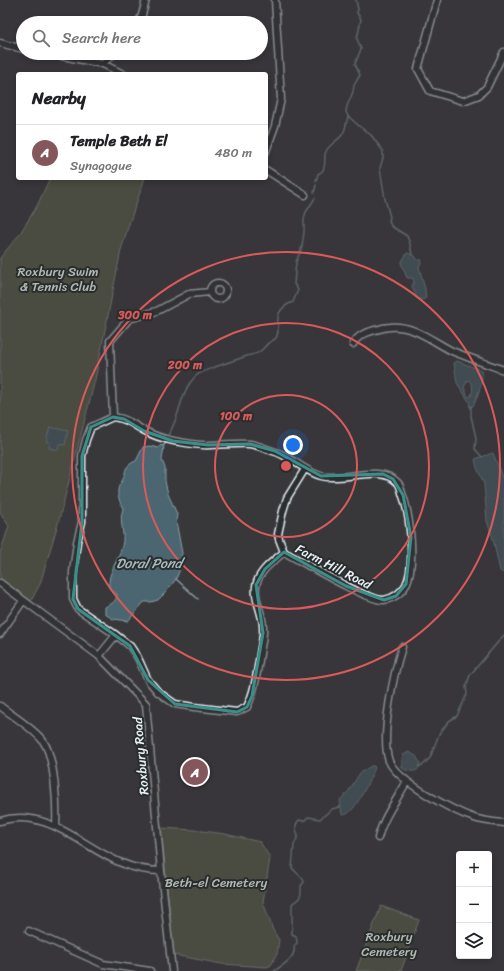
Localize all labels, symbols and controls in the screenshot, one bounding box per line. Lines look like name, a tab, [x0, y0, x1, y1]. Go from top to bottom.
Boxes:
search box	[16, 16, 268, 60]
text: Search here	[62, 25, 141, 51]
icon: search	[30, 27, 52, 49]
text: Nearby	[32, 83, 86, 113]
text: Temple Beth El	[70, 128, 168, 154]
text: A	[41, 141, 49, 164]
text: 480 m	[214, 141, 252, 164]
text: Synagogue	[70, 154, 132, 177]
park label: Roxbury Swim & Tennis Club	[17, 260, 99, 298]
text: 300 m	[117, 304, 153, 326]
text: 200 m	[167, 354, 203, 376]
text: 100 m	[220, 405, 253, 427]
your location	[283, 435, 303, 455]
centre of rings	[279, 459, 293, 473]
street label: Farm Hill Road	[291, 537, 377, 596]
water label: Doral Pond	[116, 551, 186, 576]
street label: Roxbury Road	[126, 715, 155, 796]
pin: A	[182, 757, 208, 787]
map controls	[456, 851, 492, 959]
button: +	[456, 851, 492, 887]
park label: Beth-el Cemetery	[165, 871, 268, 894]
button: −	[456, 887, 492, 923]
button: layers	[456, 923, 492, 959]
park label: Roxbury Cemetery	[361, 925, 417, 963]

